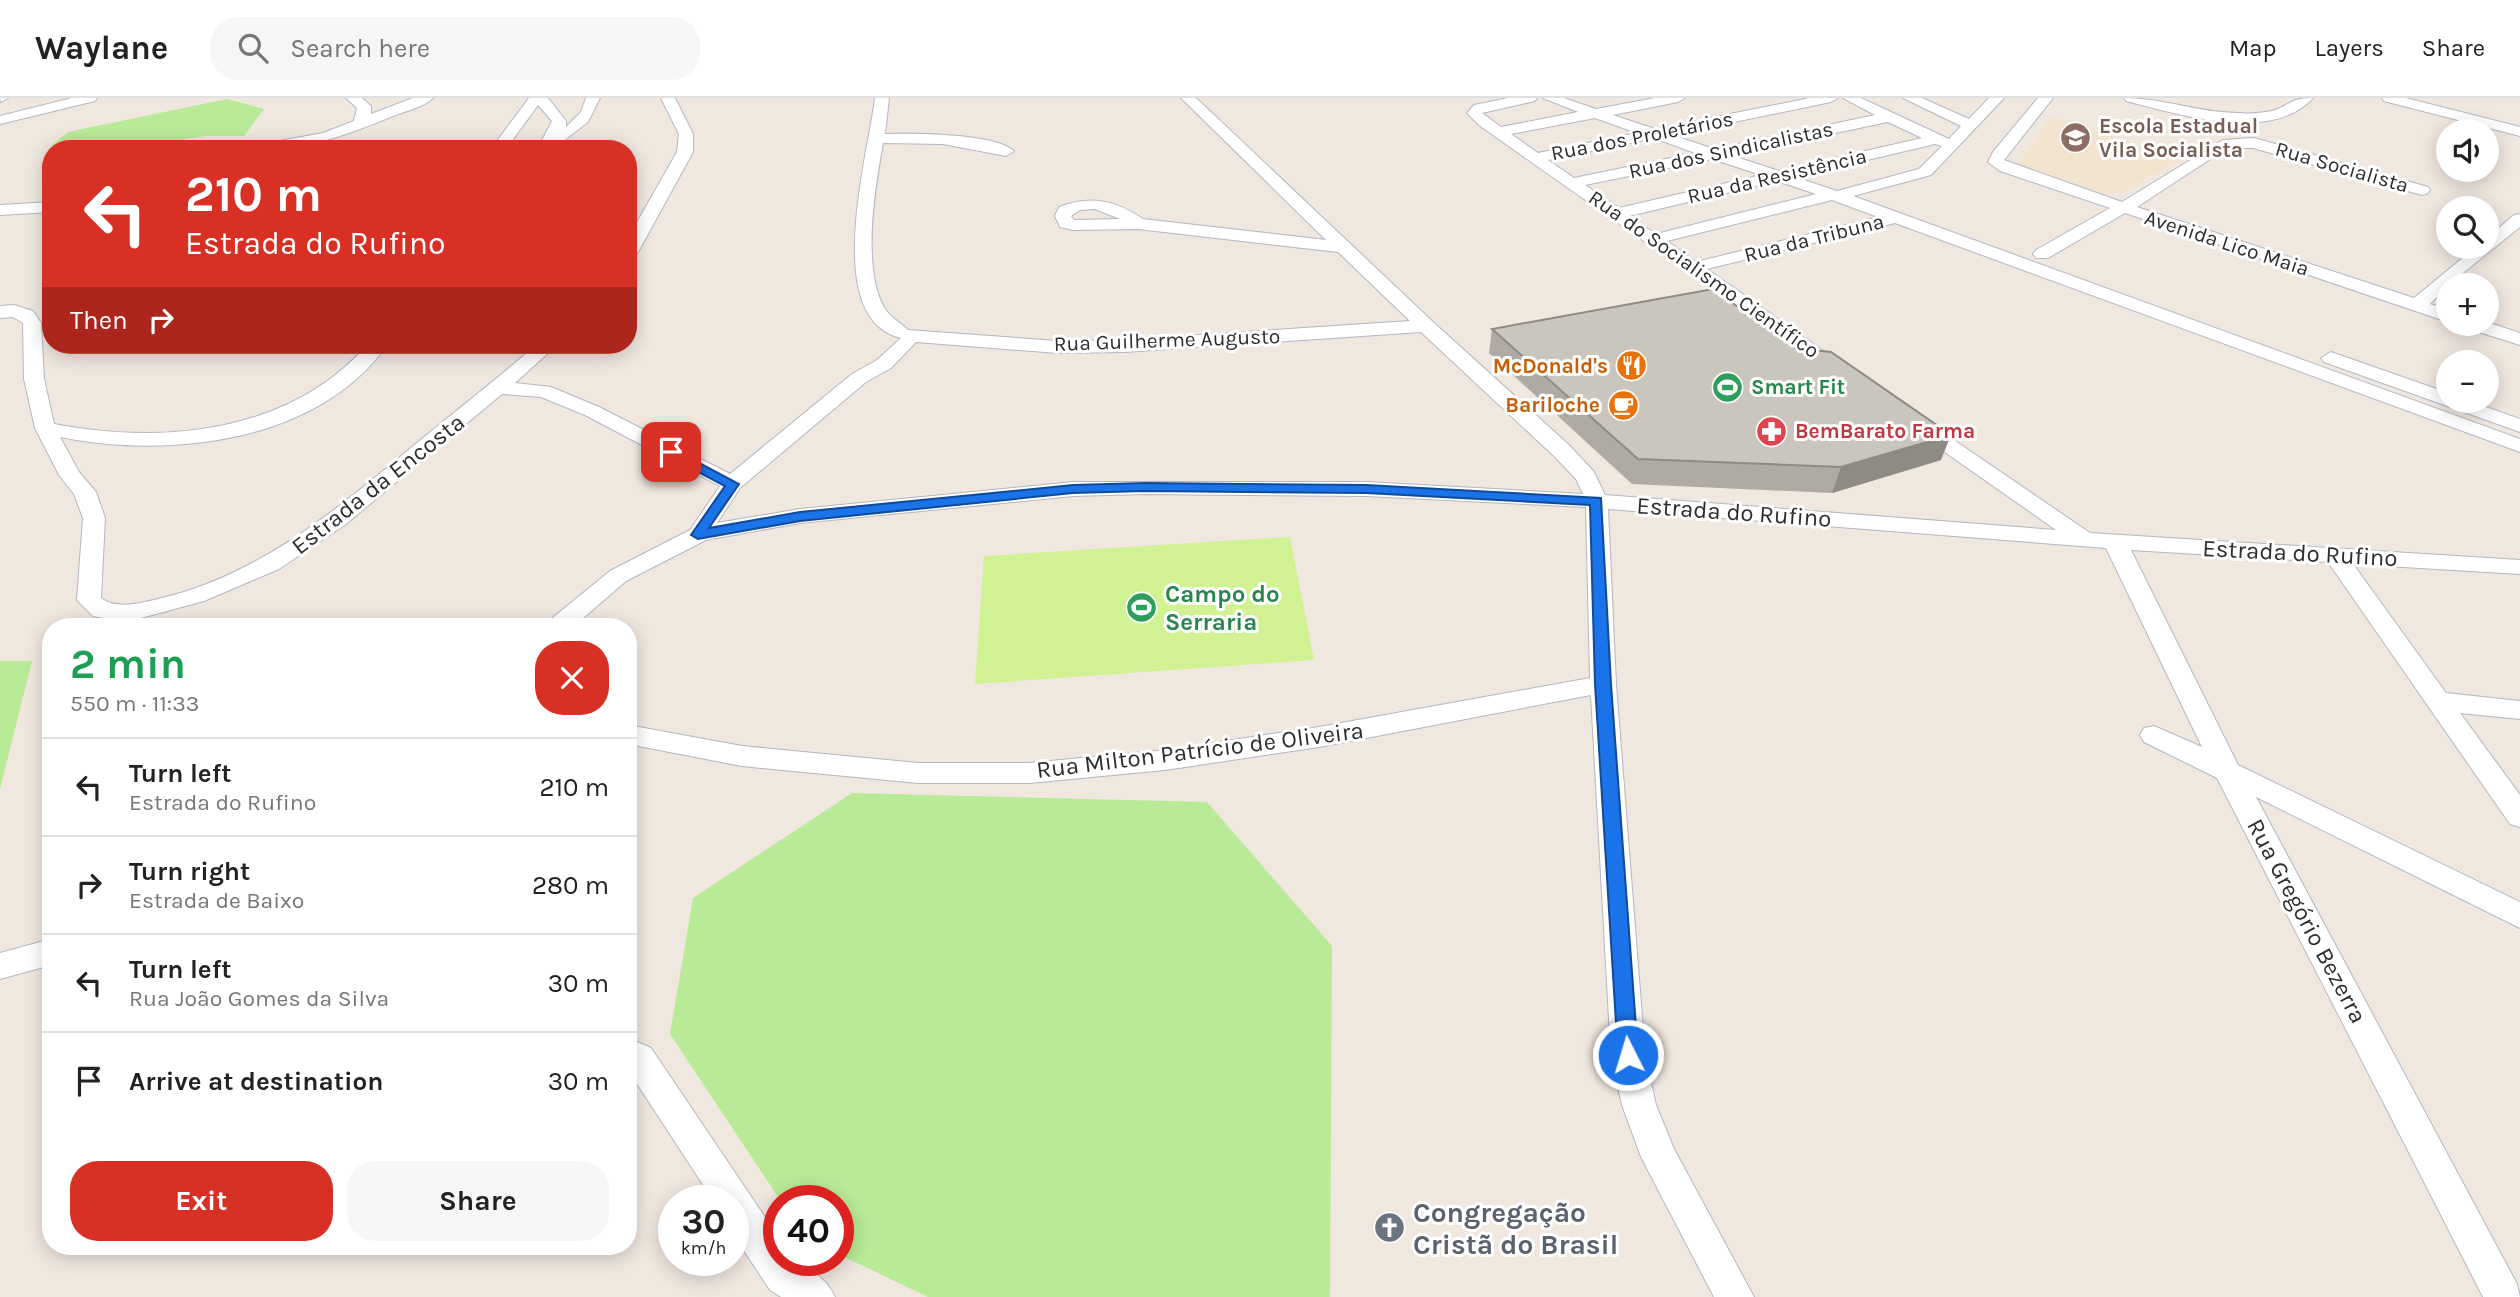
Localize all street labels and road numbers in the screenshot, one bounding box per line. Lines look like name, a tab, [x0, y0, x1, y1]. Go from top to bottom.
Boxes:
street label: Rua dos Proletários	[1549, 107, 1735, 165]
street label: Rua dos Sindicalistas	[1627, 117, 1835, 183]
street label: Rua Socialista	[2273, 137, 2411, 197]
street label: Rua da Resistência	[1685, 144, 1869, 208]
street label: Rua do Socialismo Científico	[1584, 185, 1824, 363]
street label: Avenida Lico Maia	[2142, 205, 2312, 281]
street label: Rua da Tribuna	[1742, 209, 1886, 267]
street label: Rua Guilherme Augusto	[1053, 324, 1281, 356]
street label: Estrada da Encosta	[286, 408, 470, 560]
street label: Estrada do Rufino	[1636, 491, 1832, 533]
street label: Estrada do Rufino	[2202, 534, 2398, 572]
street label: Rua Milton Patrício de Oliveira	[1035, 716, 1365, 784]
street label: Rua Gregório Bezerra	[2241, 814, 2373, 1028]

